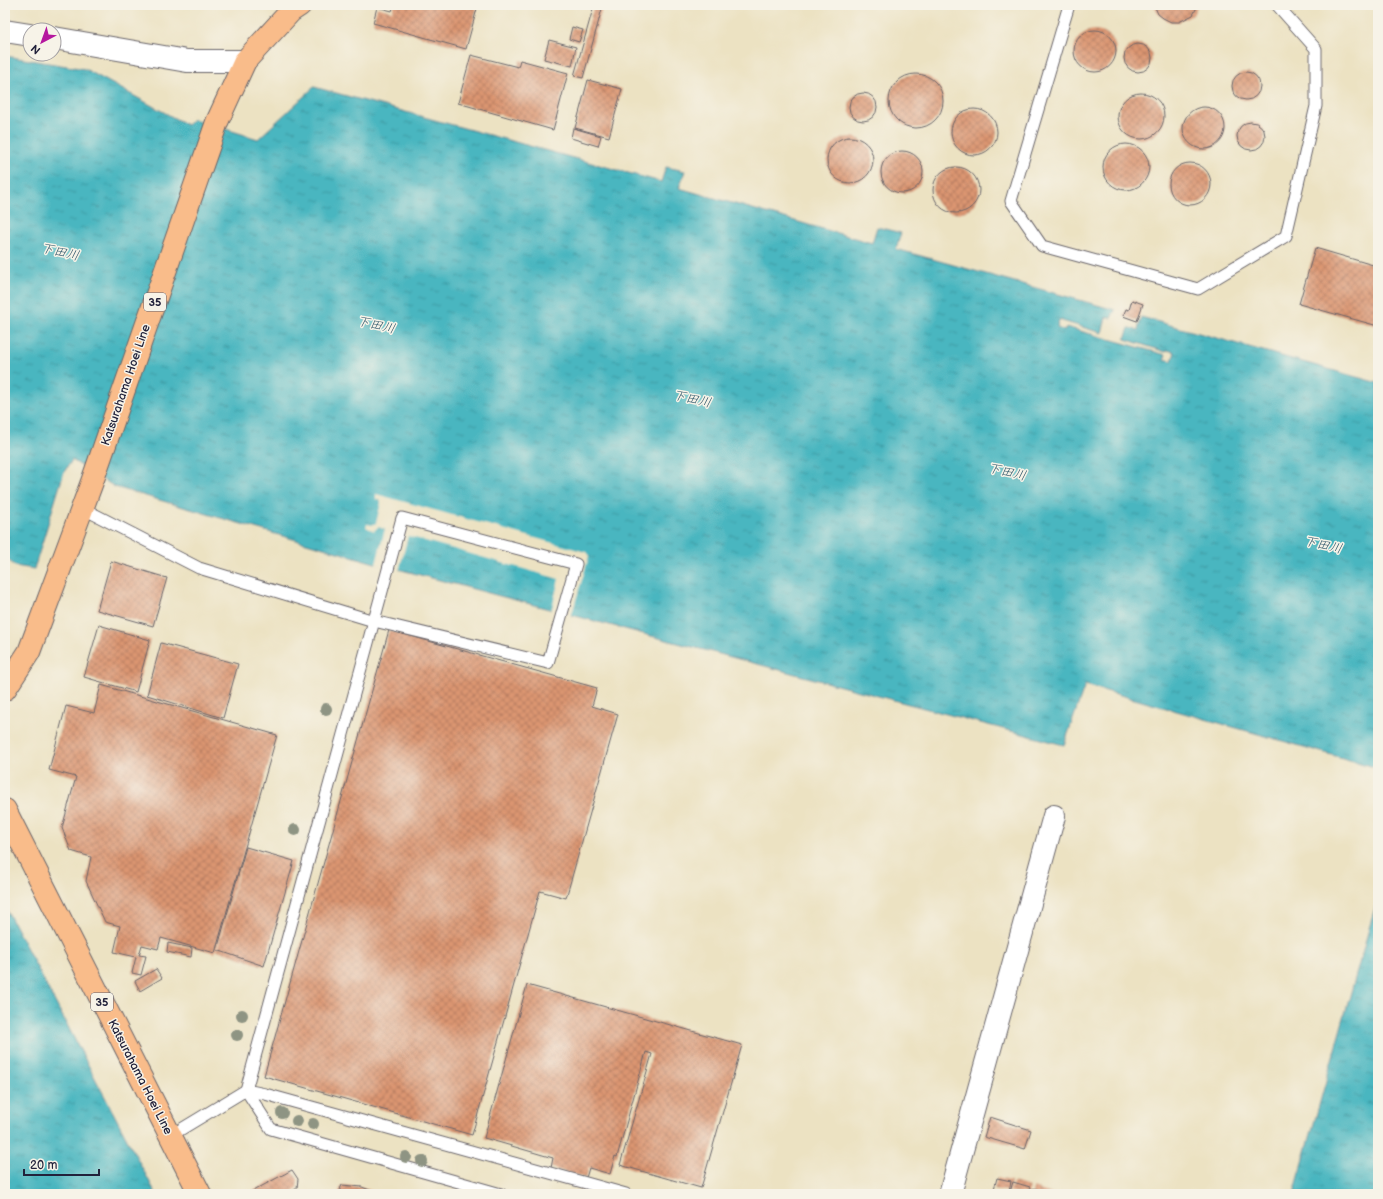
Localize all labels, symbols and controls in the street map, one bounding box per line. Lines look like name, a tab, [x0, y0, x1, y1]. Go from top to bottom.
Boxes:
north arrow	[22, 22, 62, 62]
text: N	[28, 42, 43, 57]
water label: 下田川	[39, 240, 81, 264]
road number: 35	[144, 293, 166, 311]
water label: 下田川	[355, 313, 397, 337]
street label: Katsurahama Hoei Line	[98, 322, 154, 448]
water label: 下田川	[671, 387, 713, 411]
water label: 下田川	[986, 460, 1028, 484]
water label: 下田川	[1302, 533, 1344, 557]
road number: 35	[91, 993, 113, 1011]
street label: Katsurahama Hoei Line	[104, 1017, 176, 1137]
scale bar	[24, 1151, 99, 1177]
text: 20 m	[30, 1158, 57, 1173]

